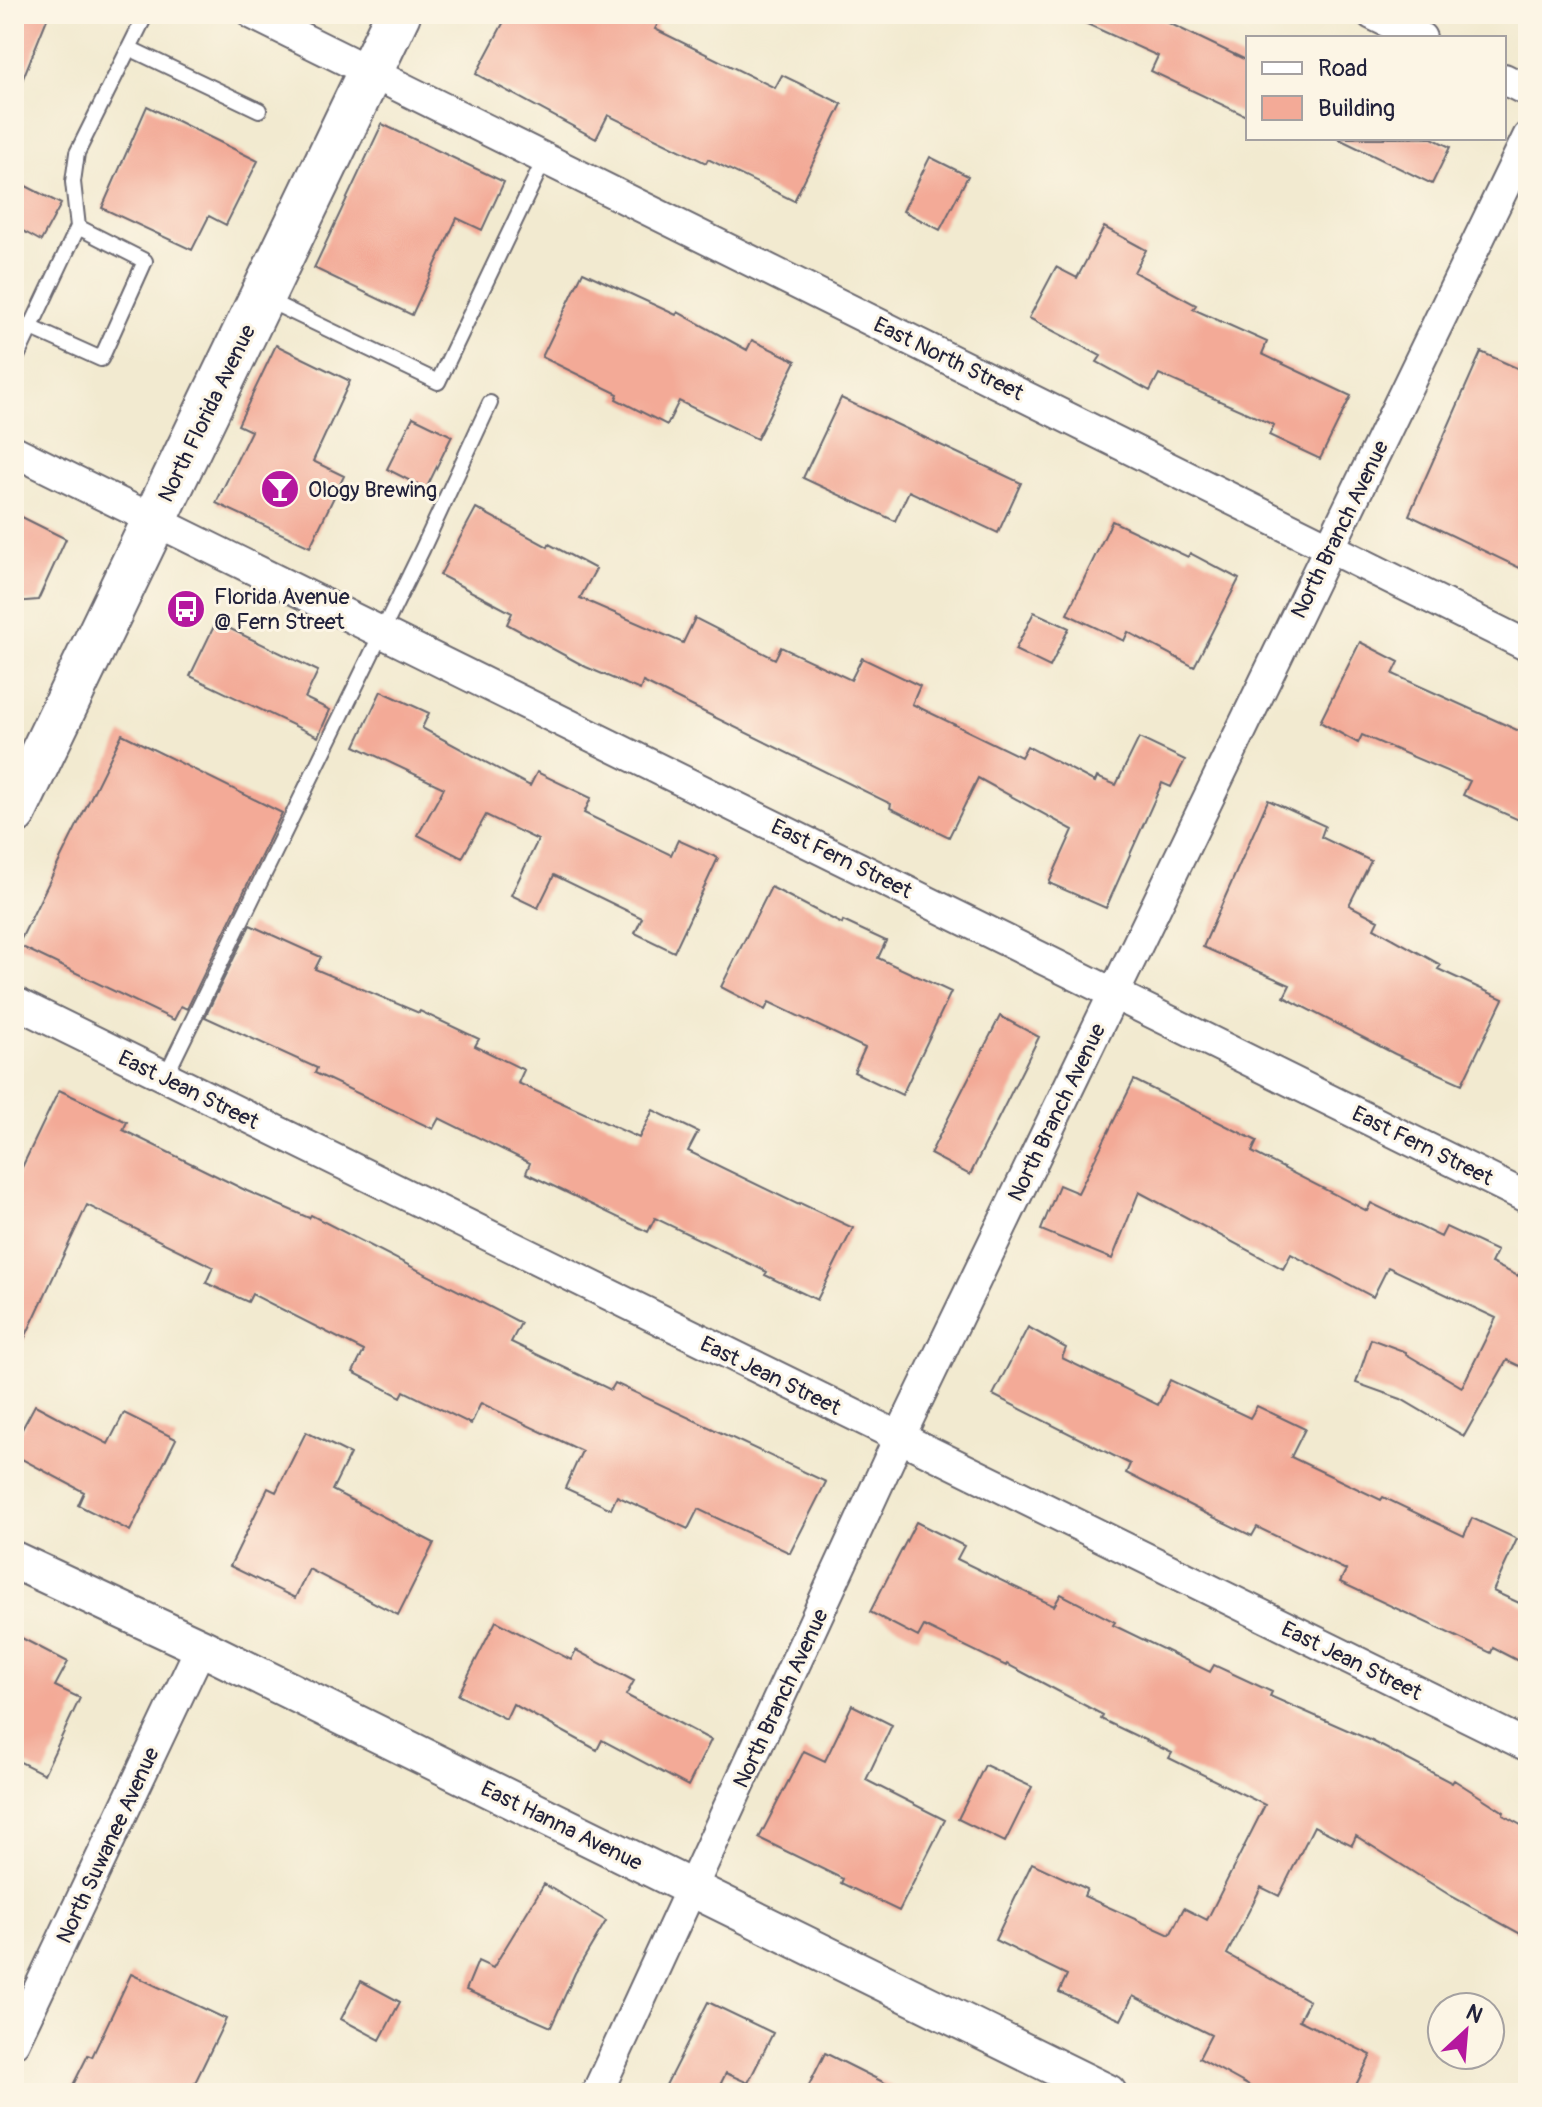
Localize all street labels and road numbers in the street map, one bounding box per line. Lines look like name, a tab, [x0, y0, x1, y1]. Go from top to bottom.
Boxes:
street label: East North Street	[869, 311, 1028, 407]
street label: North Florida Avenue	[152, 320, 262, 507]
street label: North Branch Avenue	[1285, 436, 1395, 623]
street label: East Fern Street	[767, 813, 917, 905]
street label: North Branch Avenue	[1002, 1019, 1112, 1206]
street label: East Jean Street	[114, 1044, 264, 1136]
street label: East Fern Street	[1348, 1100, 1498, 1192]
street label: East Jean Street	[696, 1330, 846, 1422]
street label: North Branch Avenue	[727, 1604, 835, 1793]
street label: East Jean Street	[1277, 1615, 1427, 1707]
street label: North Suwanee Avenue	[50, 1743, 166, 1948]
street label: East Hanna Avenue	[476, 1775, 647, 1877]

